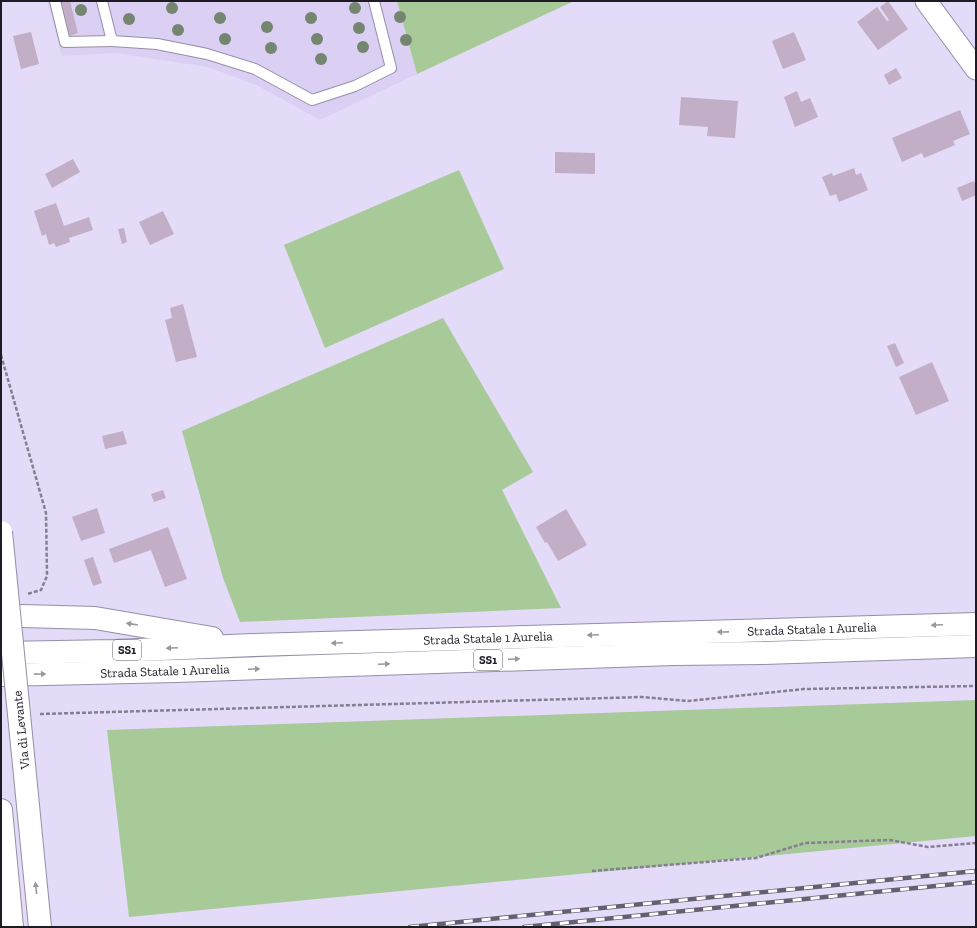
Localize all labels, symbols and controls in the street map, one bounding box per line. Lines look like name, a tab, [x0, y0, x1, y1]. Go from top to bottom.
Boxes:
street label: Strada Statale 1 Aurelia	[747, 619, 878, 639]
one-way arrow	[125, 621, 138, 627]
one-way arrow	[930, 622, 943, 628]
street label: Strada Statale 1 Aurelia	[423, 628, 554, 648]
one-way arrow	[716, 629, 729, 635]
one-way arrow	[586, 632, 599, 638]
one-way arrow	[331, 639, 343, 646]
road number: SS1	[113, 640, 141, 660]
one-way arrow	[166, 645, 178, 652]
road number: SS1	[474, 650, 502, 670]
one-way arrow	[508, 656, 520, 663]
street label: Strada Statale 1 Aurelia	[100, 661, 231, 681]
one-way arrow	[378, 661, 391, 667]
one-way arrow	[248, 665, 260, 672]
one-way arrow	[34, 671, 47, 677]
street label: Via di Levante	[9, 690, 33, 771]
one-way arrow	[33, 882, 40, 894]

